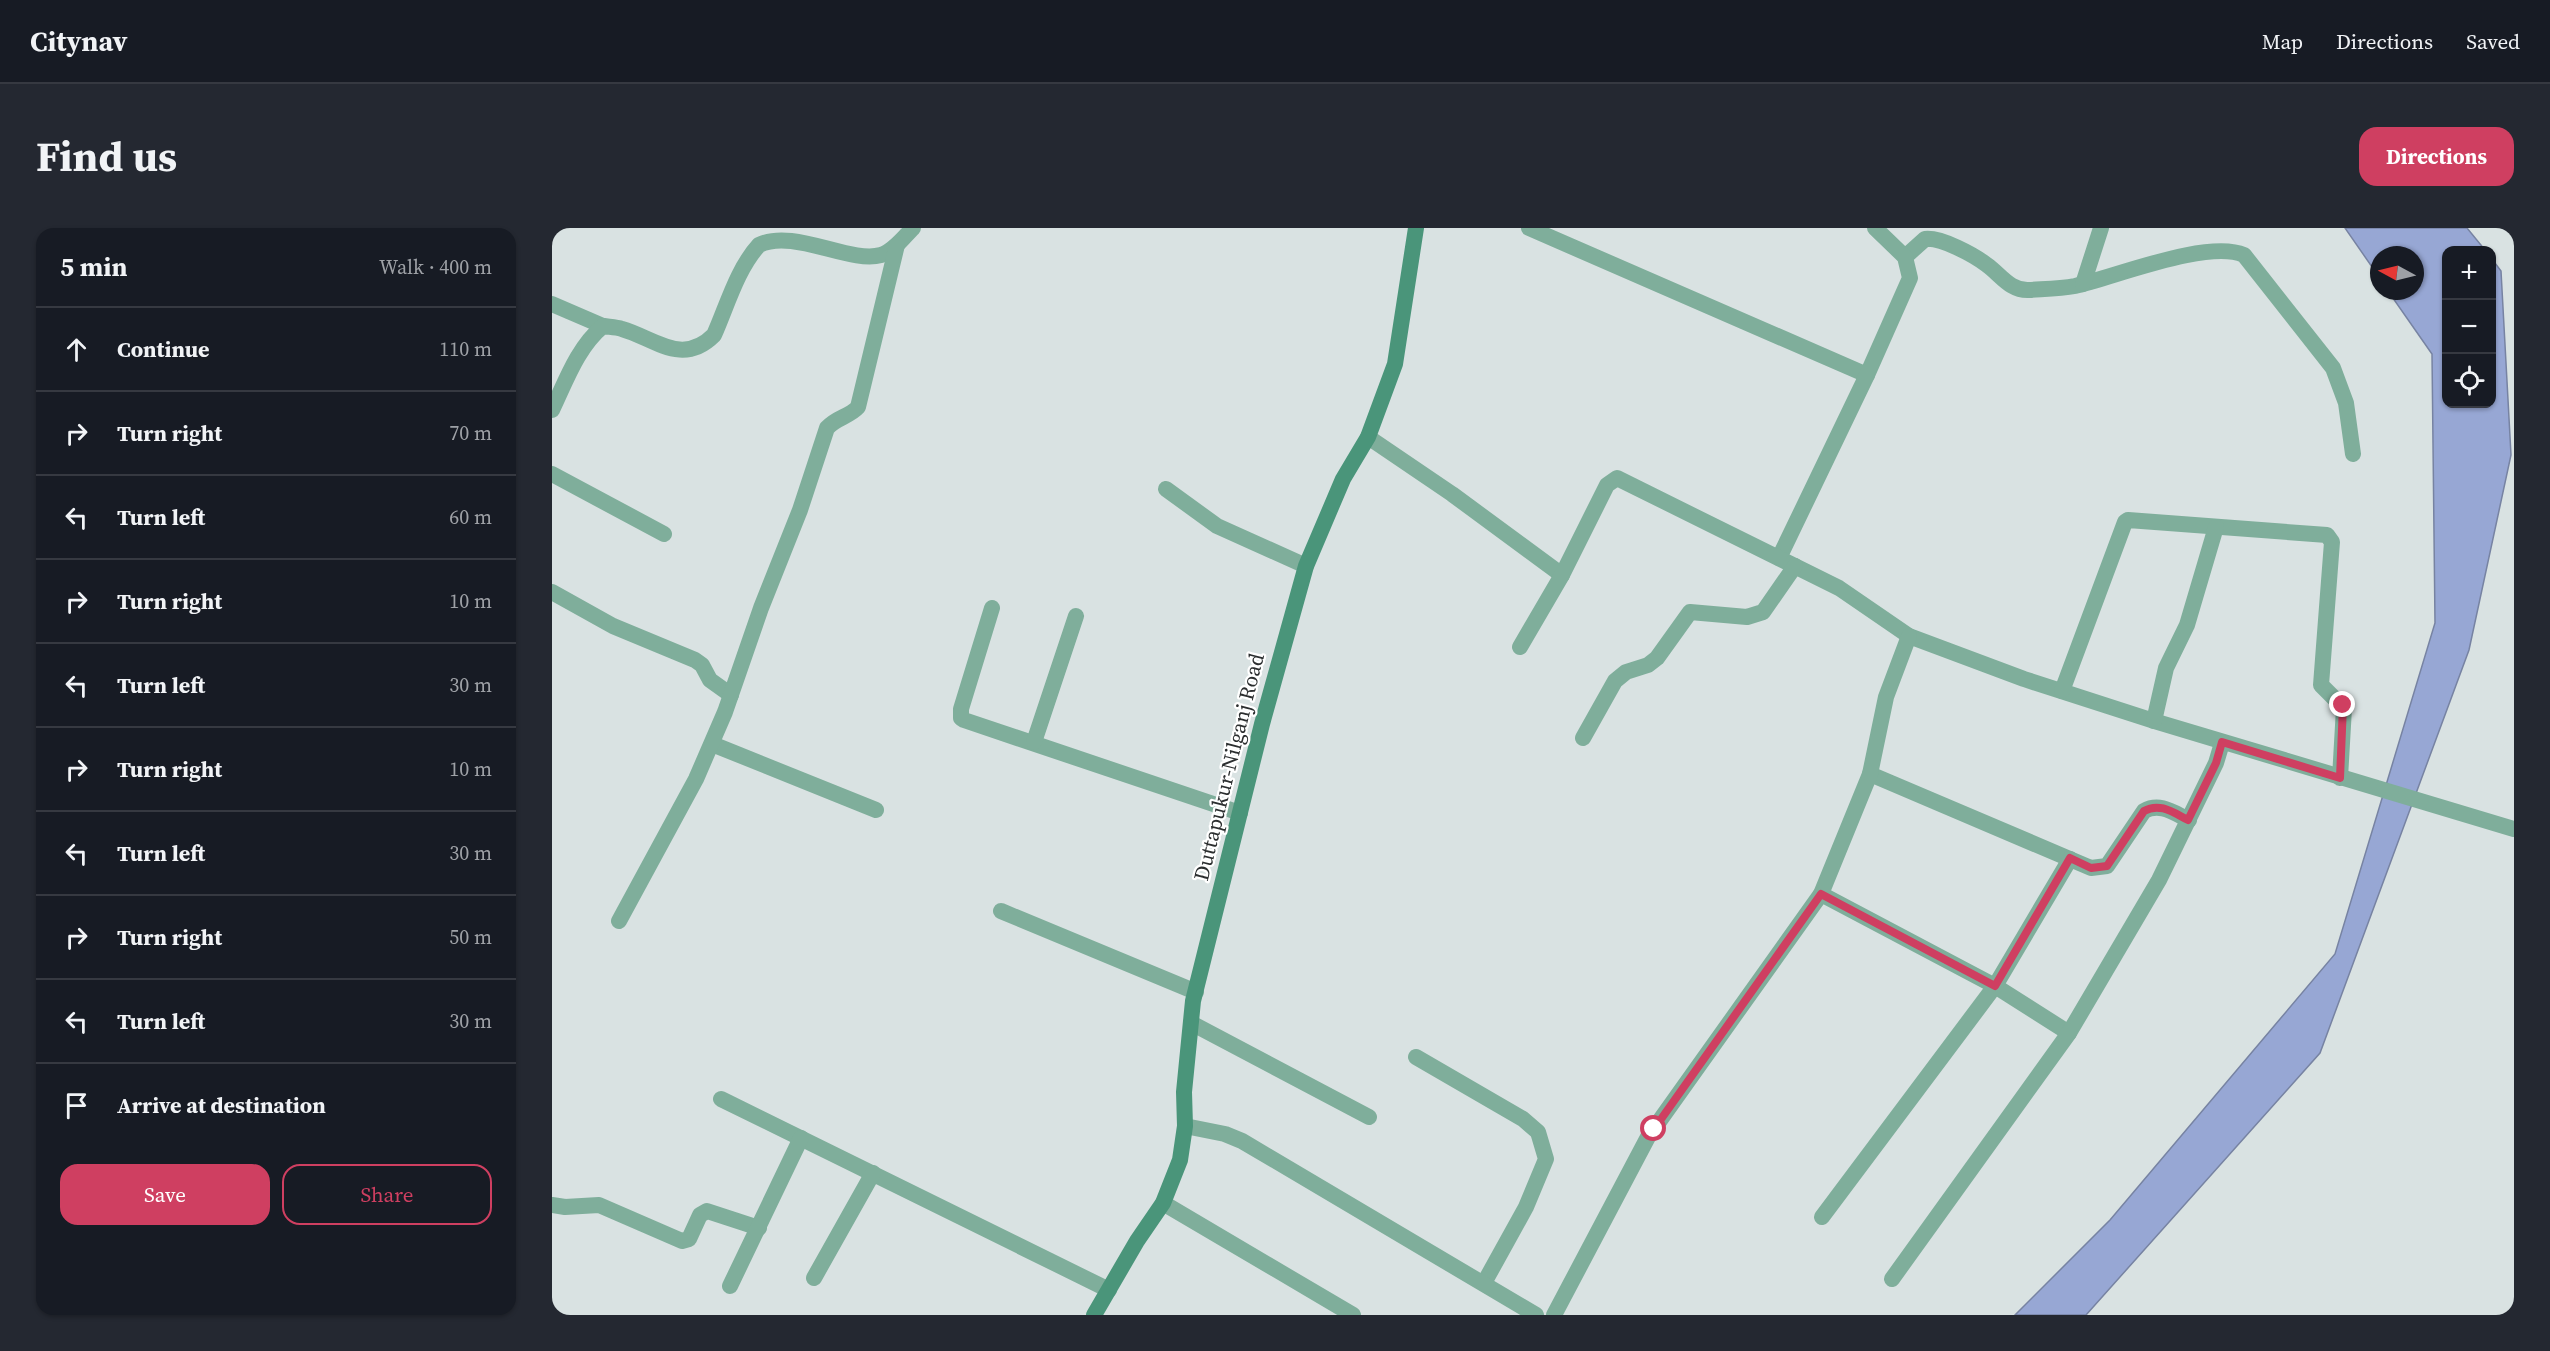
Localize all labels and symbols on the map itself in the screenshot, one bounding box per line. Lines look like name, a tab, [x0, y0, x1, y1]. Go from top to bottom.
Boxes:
north arrow	[2370, 246, 2424, 300]
street label: Duttapukur-Nilganj Road	[1186, 650, 1271, 884]
route end	[2329, 691, 2355, 717]
route start	[1640, 1115, 1666, 1141]

